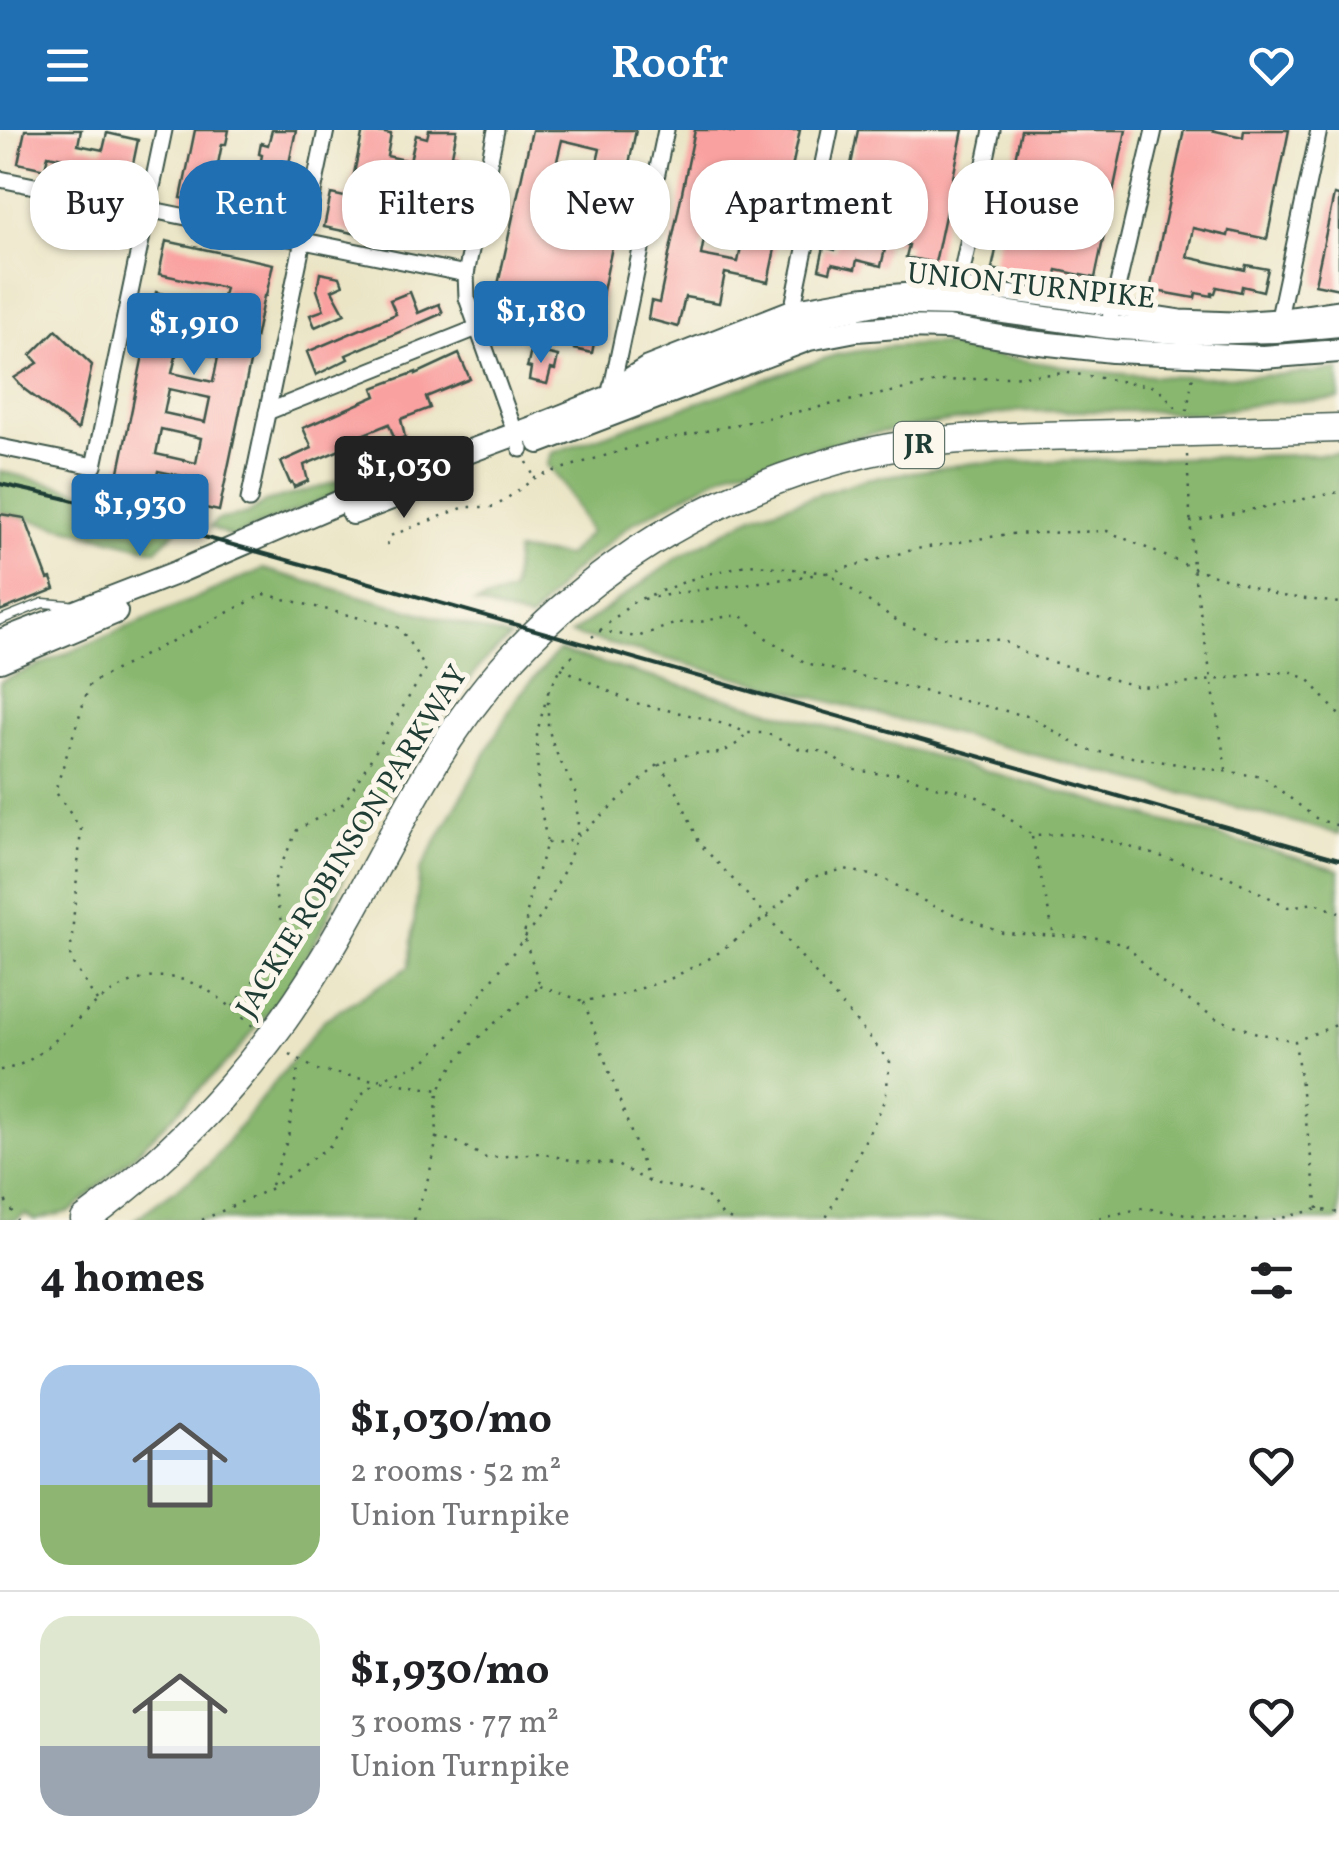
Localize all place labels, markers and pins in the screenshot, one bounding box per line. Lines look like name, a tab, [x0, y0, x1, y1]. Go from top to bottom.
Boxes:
pin: $1,180	[460, 281, 622, 366]
pin: $1,910	[113, 293, 275, 378]
pin: $1,030	[323, 436, 485, 521]
pin: $1,930	[59, 474, 221, 559]

